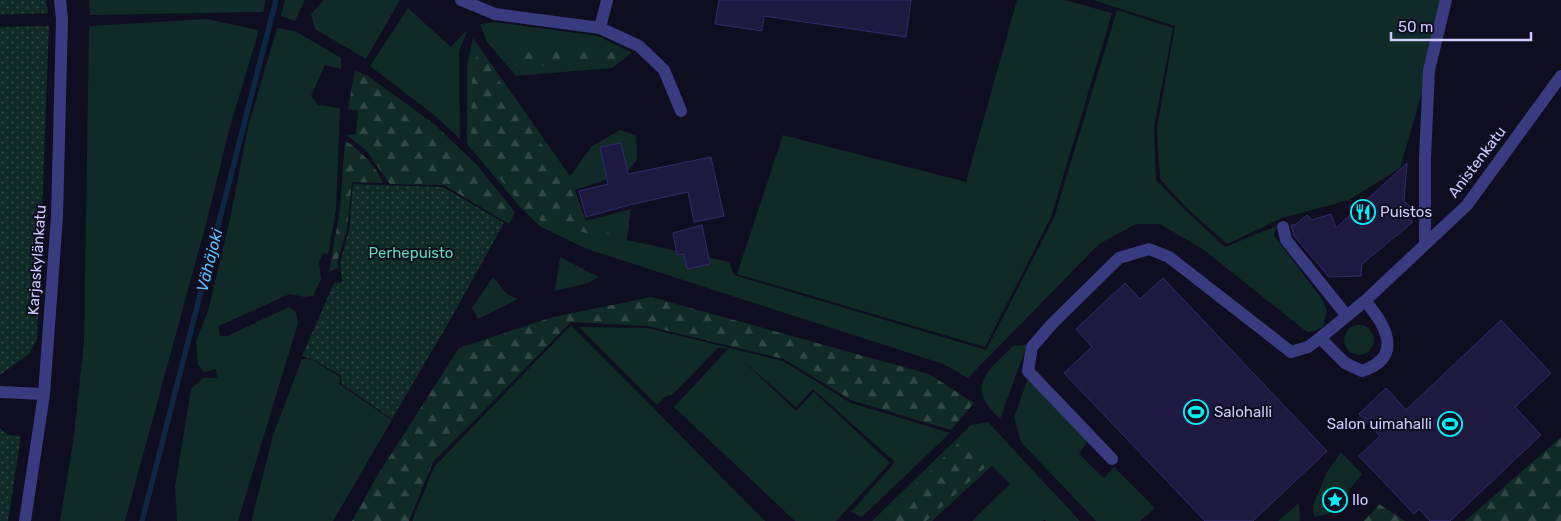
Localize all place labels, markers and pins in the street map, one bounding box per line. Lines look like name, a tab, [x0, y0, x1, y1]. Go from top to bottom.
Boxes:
restaurant icon: Puistos	[1350, 199, 1376, 225]
place label: Puistos	[1380, 203, 1432, 221]
sports icon: Salohalli	[1183, 399, 1209, 425]
place label: Salohalli	[1214, 403, 1272, 421]
sports icon: Salon uimahalli	[1437, 411, 1463, 437]
place label: Salon uimahalli	[1327, 415, 1432, 433]
place icon: Ilo	[1322, 487, 1348, 513]
place label: Ilo	[1352, 491, 1368, 509]

